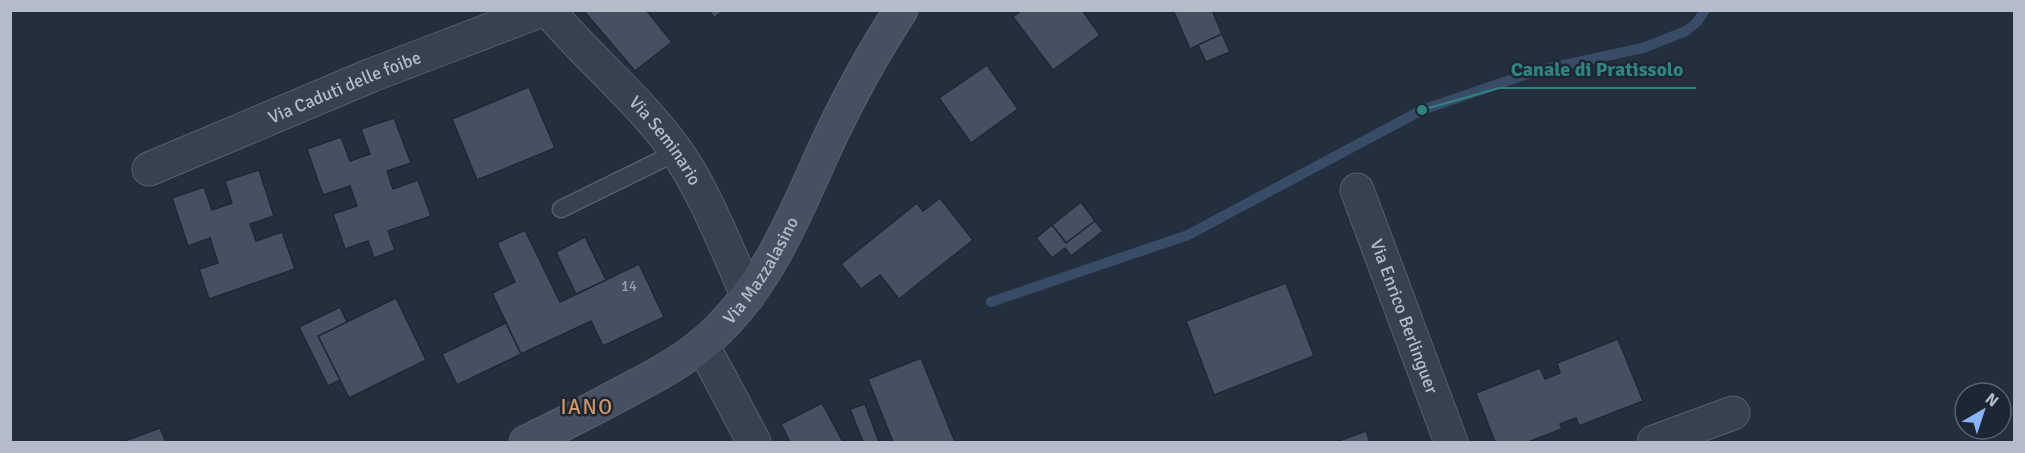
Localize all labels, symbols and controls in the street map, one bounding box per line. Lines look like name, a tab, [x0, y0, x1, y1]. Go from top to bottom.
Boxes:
street label: Via Caduti delle foibe	[265, 46, 424, 129]
callout: Canale di Pratissolo	[1499, 50, 1696, 88]
text: Canale di Pratissolo	[1511, 57, 1683, 82]
street label: Via Seminario	[624, 91, 706, 189]
street label: Via Mazzalasino	[718, 213, 803, 329]
street label: Via Enrico Berlinguer	[1365, 236, 1443, 397]
house number: 14	[621, 277, 637, 295]
north arrow	[1953, 381, 2013, 441]
text: N	[1981, 389, 2002, 411]
district label: IANO	[560, 394, 614, 420]

